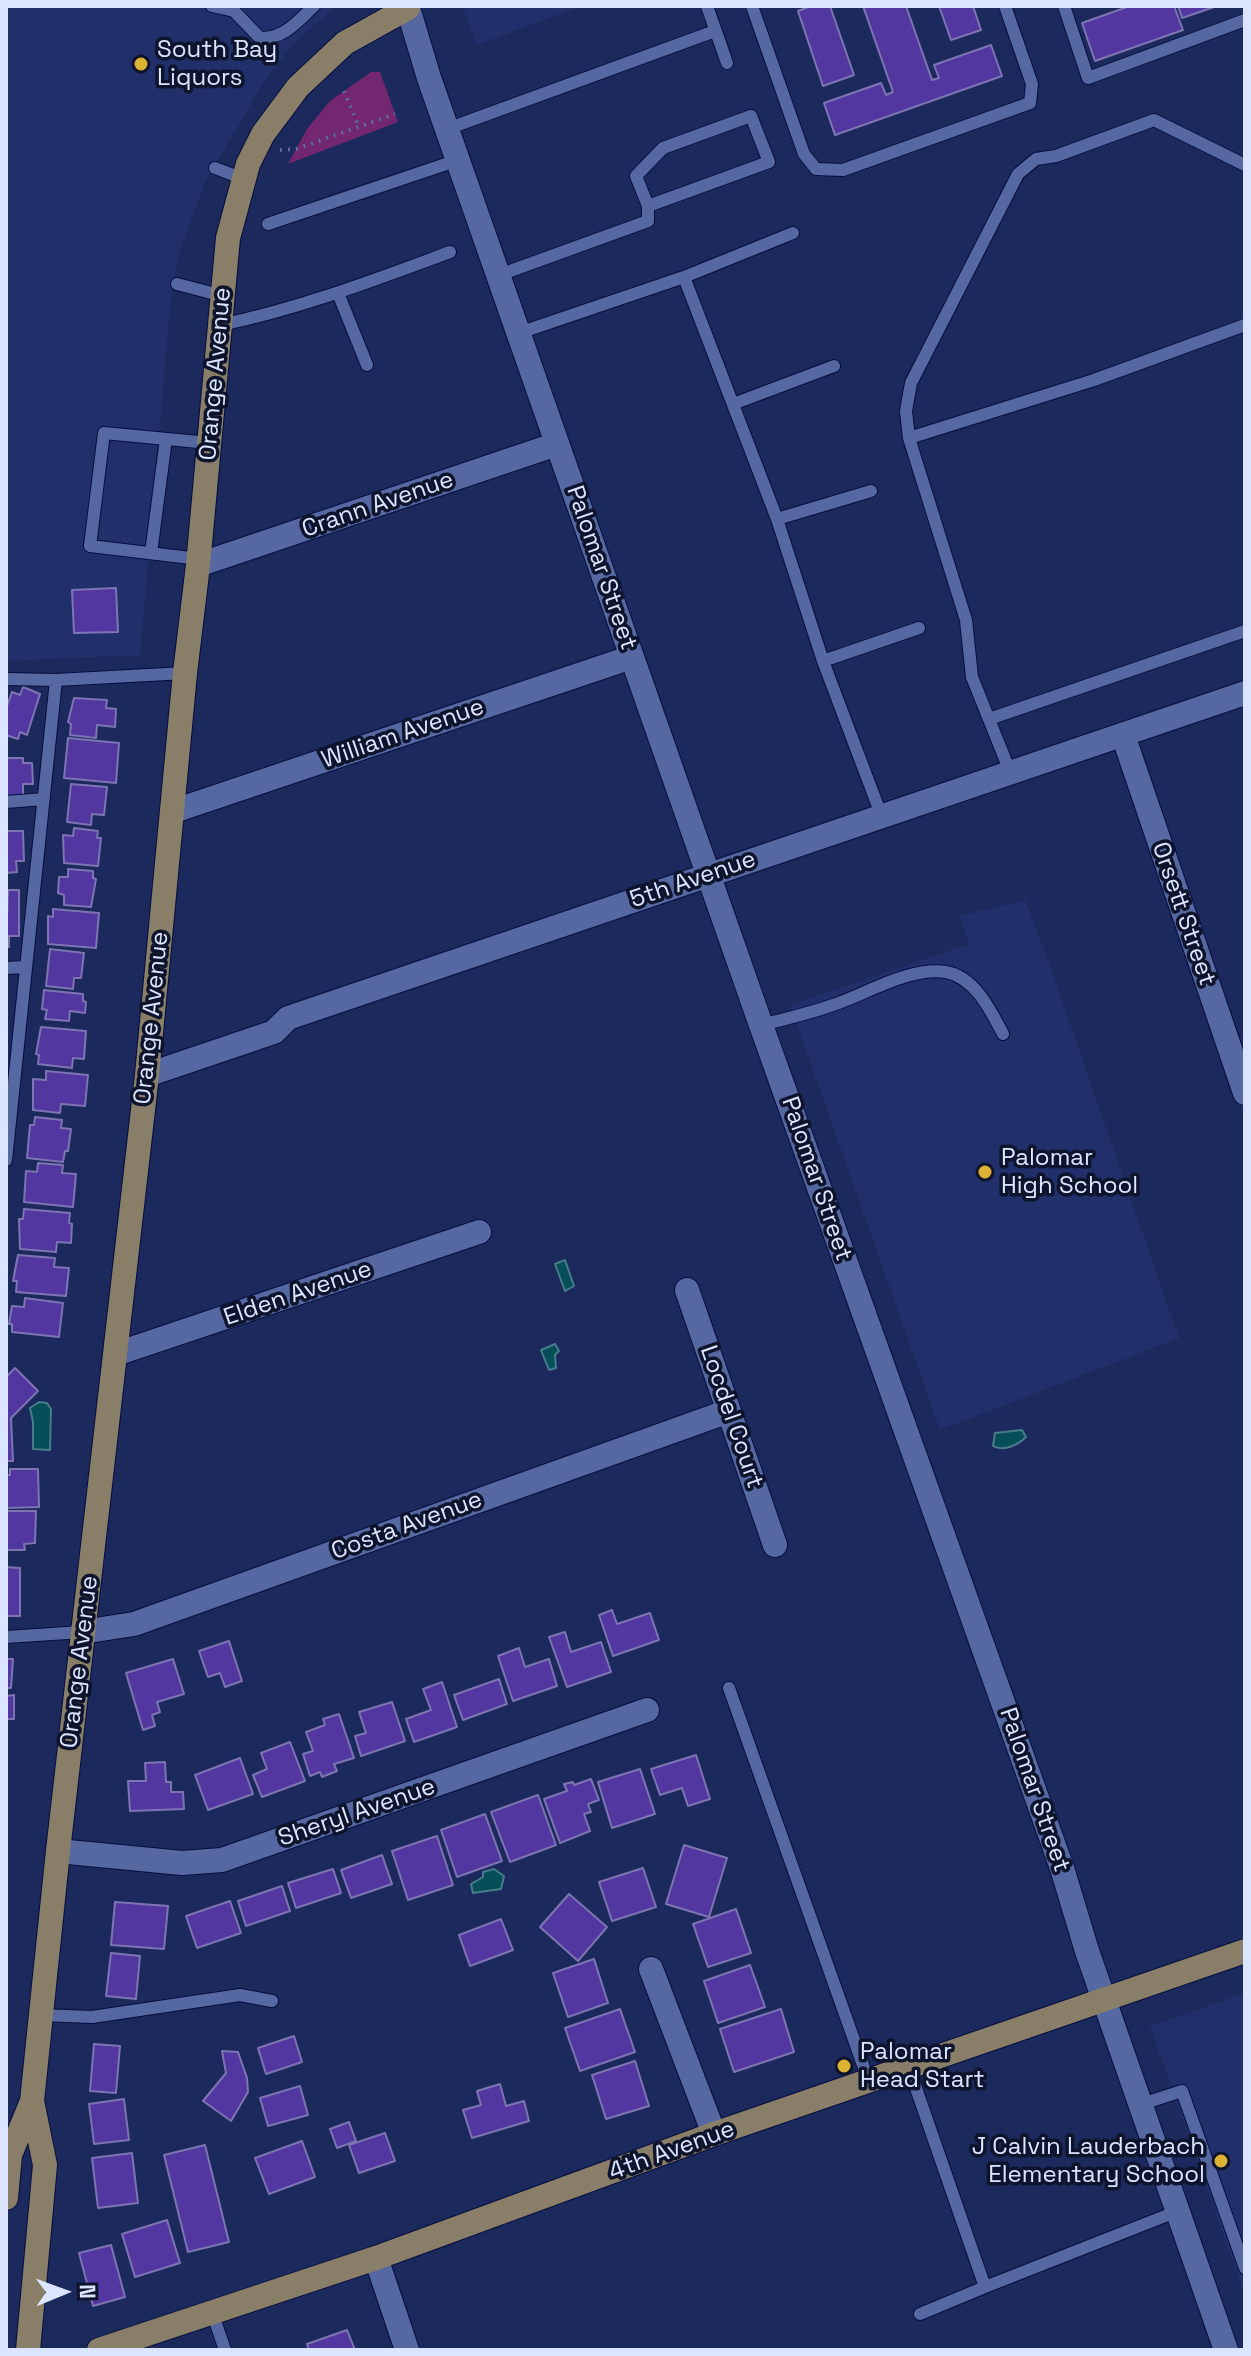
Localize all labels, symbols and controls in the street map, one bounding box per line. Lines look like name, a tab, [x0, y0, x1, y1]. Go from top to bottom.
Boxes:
place label: South Bay Liquors	[157, 36, 277, 92]
marker: South Bay Liquors	[132, 55, 150, 73]
street label: Orange Avenue	[194, 286, 238, 462]
street label: Crann Avenue	[299, 466, 457, 544]
street label: Palomar Street	[559, 482, 643, 654]
street label: William Avenue	[318, 693, 488, 775]
street label: Orsett Street	[1145, 838, 1221, 990]
street label: 5th Avenue	[626, 845, 760, 915]
street label: Orange Avenue	[129, 930, 175, 1106]
street label: Palomar Street	[774, 1093, 858, 1265]
place label: Palomar High School	[1001, 1144, 1138, 1200]
marker: Palomar High School	[976, 1163, 994, 1181]
street label: Elden Avenue	[220, 1255, 376, 1333]
street label: Locdel Court	[693, 1342, 769, 1492]
street label: Costa Avenue	[328, 1485, 486, 1567]
street label: Orange Avenue	[55, 1574, 105, 1750]
street label: Palomar Street	[992, 1704, 1076, 1876]
street label: Sheryl Avenue	[275, 1773, 439, 1853]
place label: Palomar Head Start	[860, 2038, 985, 2094]
marker: Palomar Head Start	[835, 2057, 853, 2075]
street label: 4th Avenue	[605, 2115, 739, 2187]
place label: J Calvin Lauderbach Elementary School	[972, 2133, 1205, 2189]
marker: J Calvin Lauderbach Elementary School	[1212, 2152, 1230, 2170]
north arrow	[24, 2252, 104, 2332]
text: N	[74, 2284, 102, 2299]

